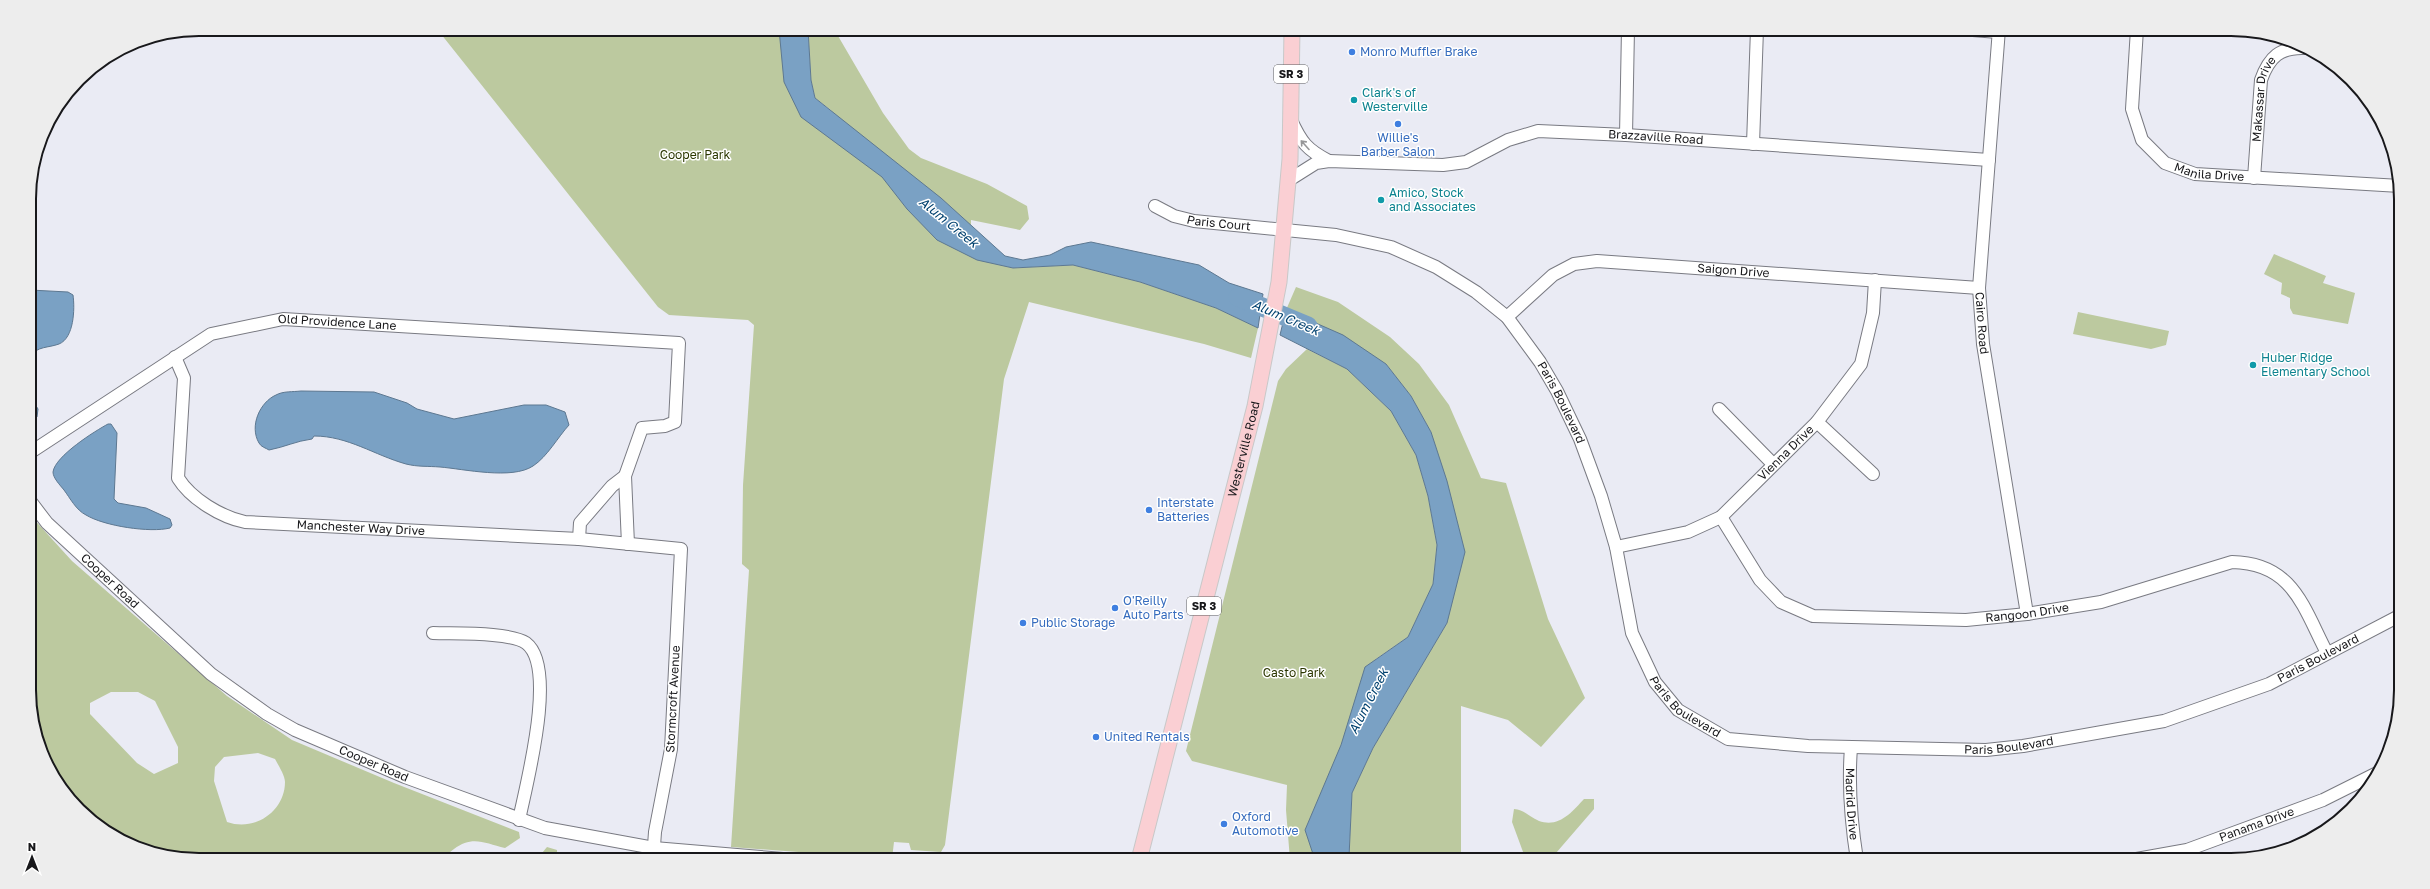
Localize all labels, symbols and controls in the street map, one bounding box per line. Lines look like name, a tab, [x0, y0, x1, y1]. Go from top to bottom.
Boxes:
place label: Monro Muffler Brake	[1360, 44, 1477, 59]
marker: Monro Muffler Brake	[1347, 47, 1357, 57]
street label: Makassar Drive	[2249, 53, 2279, 142]
road number: SR 3	[1274, 65, 1308, 83]
place label: Clark's of Westerville	[1362, 85, 1428, 114]
marker: Clark's of Westerville	[1349, 95, 1359, 105]
marker: Willie's Barber Salon	[1393, 119, 1403, 129]
street label: Brazzaville Road	[1608, 126, 1704, 147]
place label: Willie's Barber Salon	[1361, 130, 1435, 159]
one-way arrow	[1301, 140, 1310, 150]
park label: Cooper Park	[660, 147, 730, 162]
street label: Manila Drive	[2172, 159, 2245, 184]
place label: Amico, Stock and Associates	[1389, 185, 1476, 214]
water label: Alum Creek	[916, 193, 983, 252]
marker: Amico, Stock and Associates	[1376, 195, 1386, 205]
street label: Paris Court	[1185, 211, 1252, 234]
street label: Saigon Drive	[1697, 260, 1770, 280]
street label: Cairo Road	[1972, 291, 1993, 355]
water label: Alum Creek	[1250, 296, 1324, 339]
street label: Old Providence Lane	[276, 310, 397, 333]
place label: Huber Ridge Elementary School	[2261, 350, 2370, 379]
street label: Paris Boulevard	[1534, 359, 1589, 445]
marker: Huber Ridge Elementary School	[2248, 360, 2258, 370]
street label: Westerville Road	[1224, 400, 1263, 498]
street label: Vienna Drive	[1754, 422, 1817, 483]
place label: Interstate Batteries	[1157, 495, 1214, 524]
marker: Interstate Batteries	[1144, 505, 1154, 515]
street label: Manchester Way Drive	[296, 517, 425, 538]
street label: Cooper Road	[78, 550, 143, 611]
place label: O'Reilly Auto Parts	[1123, 593, 1184, 622]
road number: SR 3	[1187, 597, 1221, 615]
street label: Rangoon Drive	[1985, 599, 2070, 625]
marker: O'Reilly Auto Parts	[1110, 603, 1120, 613]
place label: Public Storage	[1031, 615, 1115, 630]
marker: Public Storage	[1018, 618, 1028, 628]
street label: Paris Boulevard	[2275, 630, 2361, 685]
street label: Stormcroft Avenue	[662, 645, 683, 753]
water label: Alum Creek	[1345, 664, 1392, 736]
park label: Casto Park	[1263, 665, 1325, 680]
street label: Paris Boulevard	[1646, 674, 1724, 740]
place label: United Rentals	[1104, 729, 1190, 744]
marker: United Rentals	[1091, 732, 1101, 742]
street label: Paris Boulevard	[1964, 733, 2055, 757]
street label: Cooper Road	[337, 742, 411, 785]
street label: Madrid Drive	[1843, 768, 1862, 841]
street label: Panama Drive	[2217, 803, 2296, 845]
place label: Oxford Automotive	[1232, 809, 1298, 838]
marker: Oxford Automotive	[1219, 819, 1229, 829]
north arrow	[12, 837, 52, 877]
text: N	[28, 840, 36, 853]

